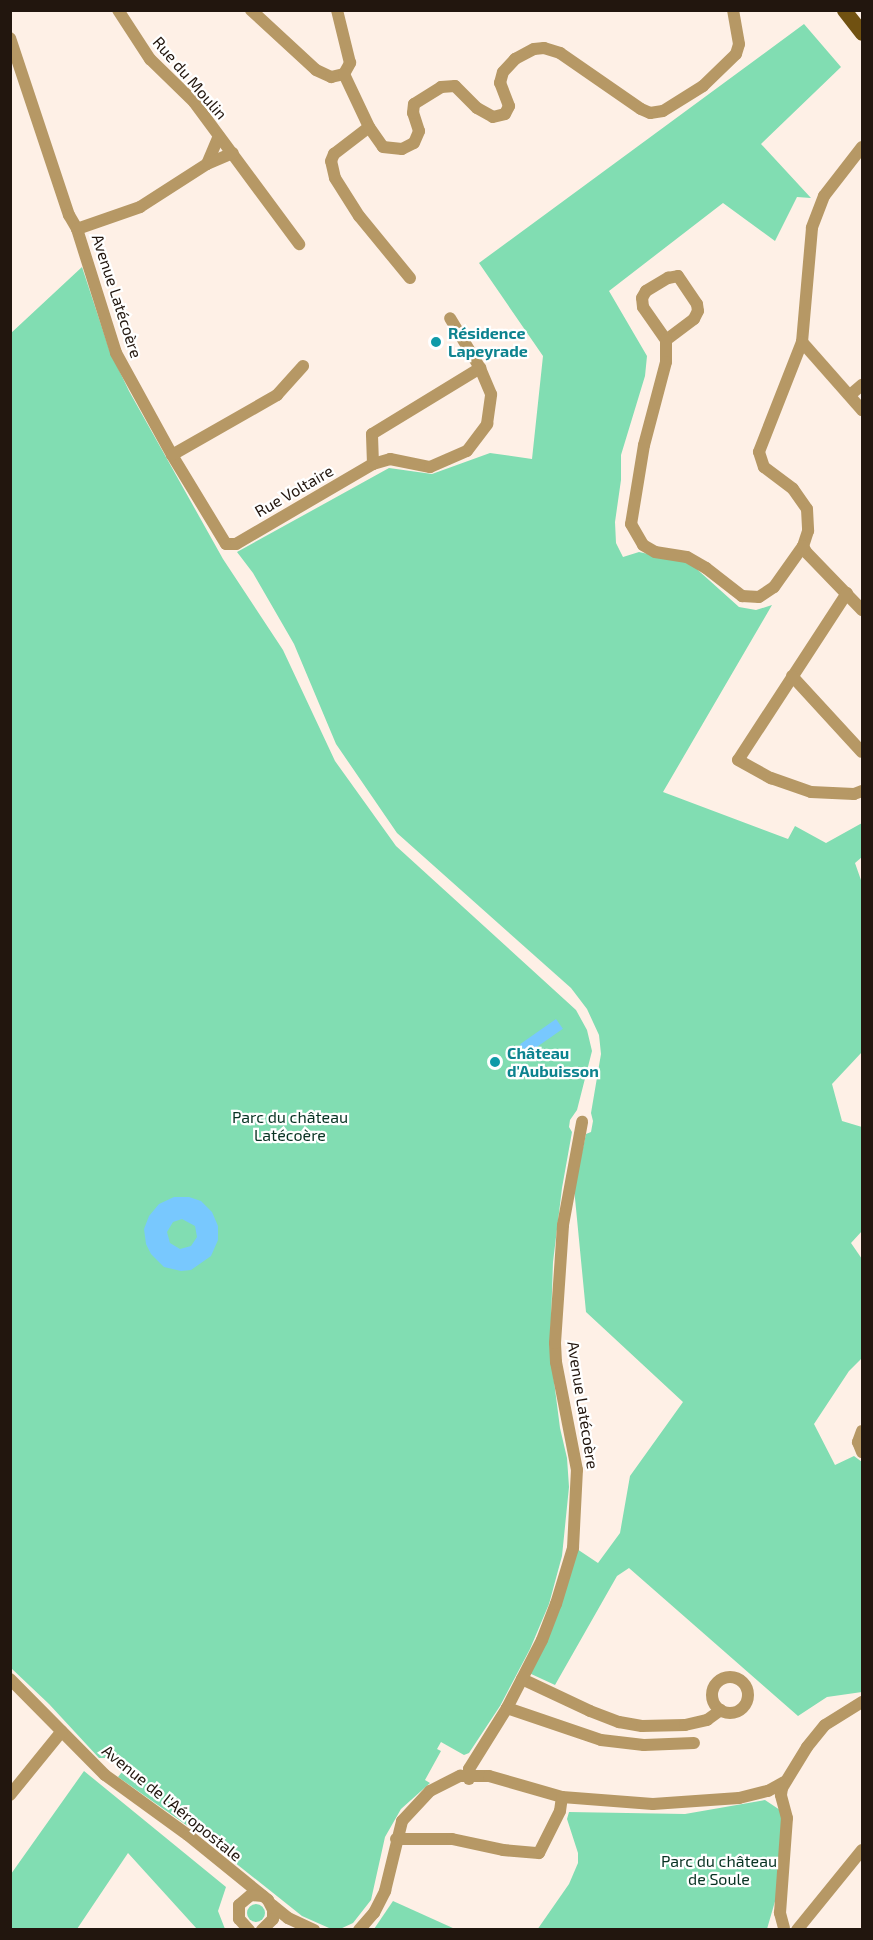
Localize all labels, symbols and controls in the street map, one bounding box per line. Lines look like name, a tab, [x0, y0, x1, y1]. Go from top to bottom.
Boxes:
street label: Rue du Moulin	[149, 33, 231, 123]
street label: Avenue Latécoère	[88, 232, 146, 360]
place label: Résidence Lapeyrade	[448, 323, 528, 361]
marker: Résidence Lapeyrade	[429, 335, 443, 349]
street label: Rue Voltaire	[251, 461, 337, 521]
place label: Château d'Aubuisson	[507, 1043, 599, 1081]
marker: Château d'Aubuisson	[488, 1055, 502, 1069]
park label: Parc du château Latécoère	[232, 1107, 348, 1145]
street label: Avenue Latécoère	[563, 1340, 603, 1470]
street label: Avenue de l'Aéropostale	[98, 1741, 246, 1865]
park label: Parc du château de Soule	[661, 1851, 777, 1889]

